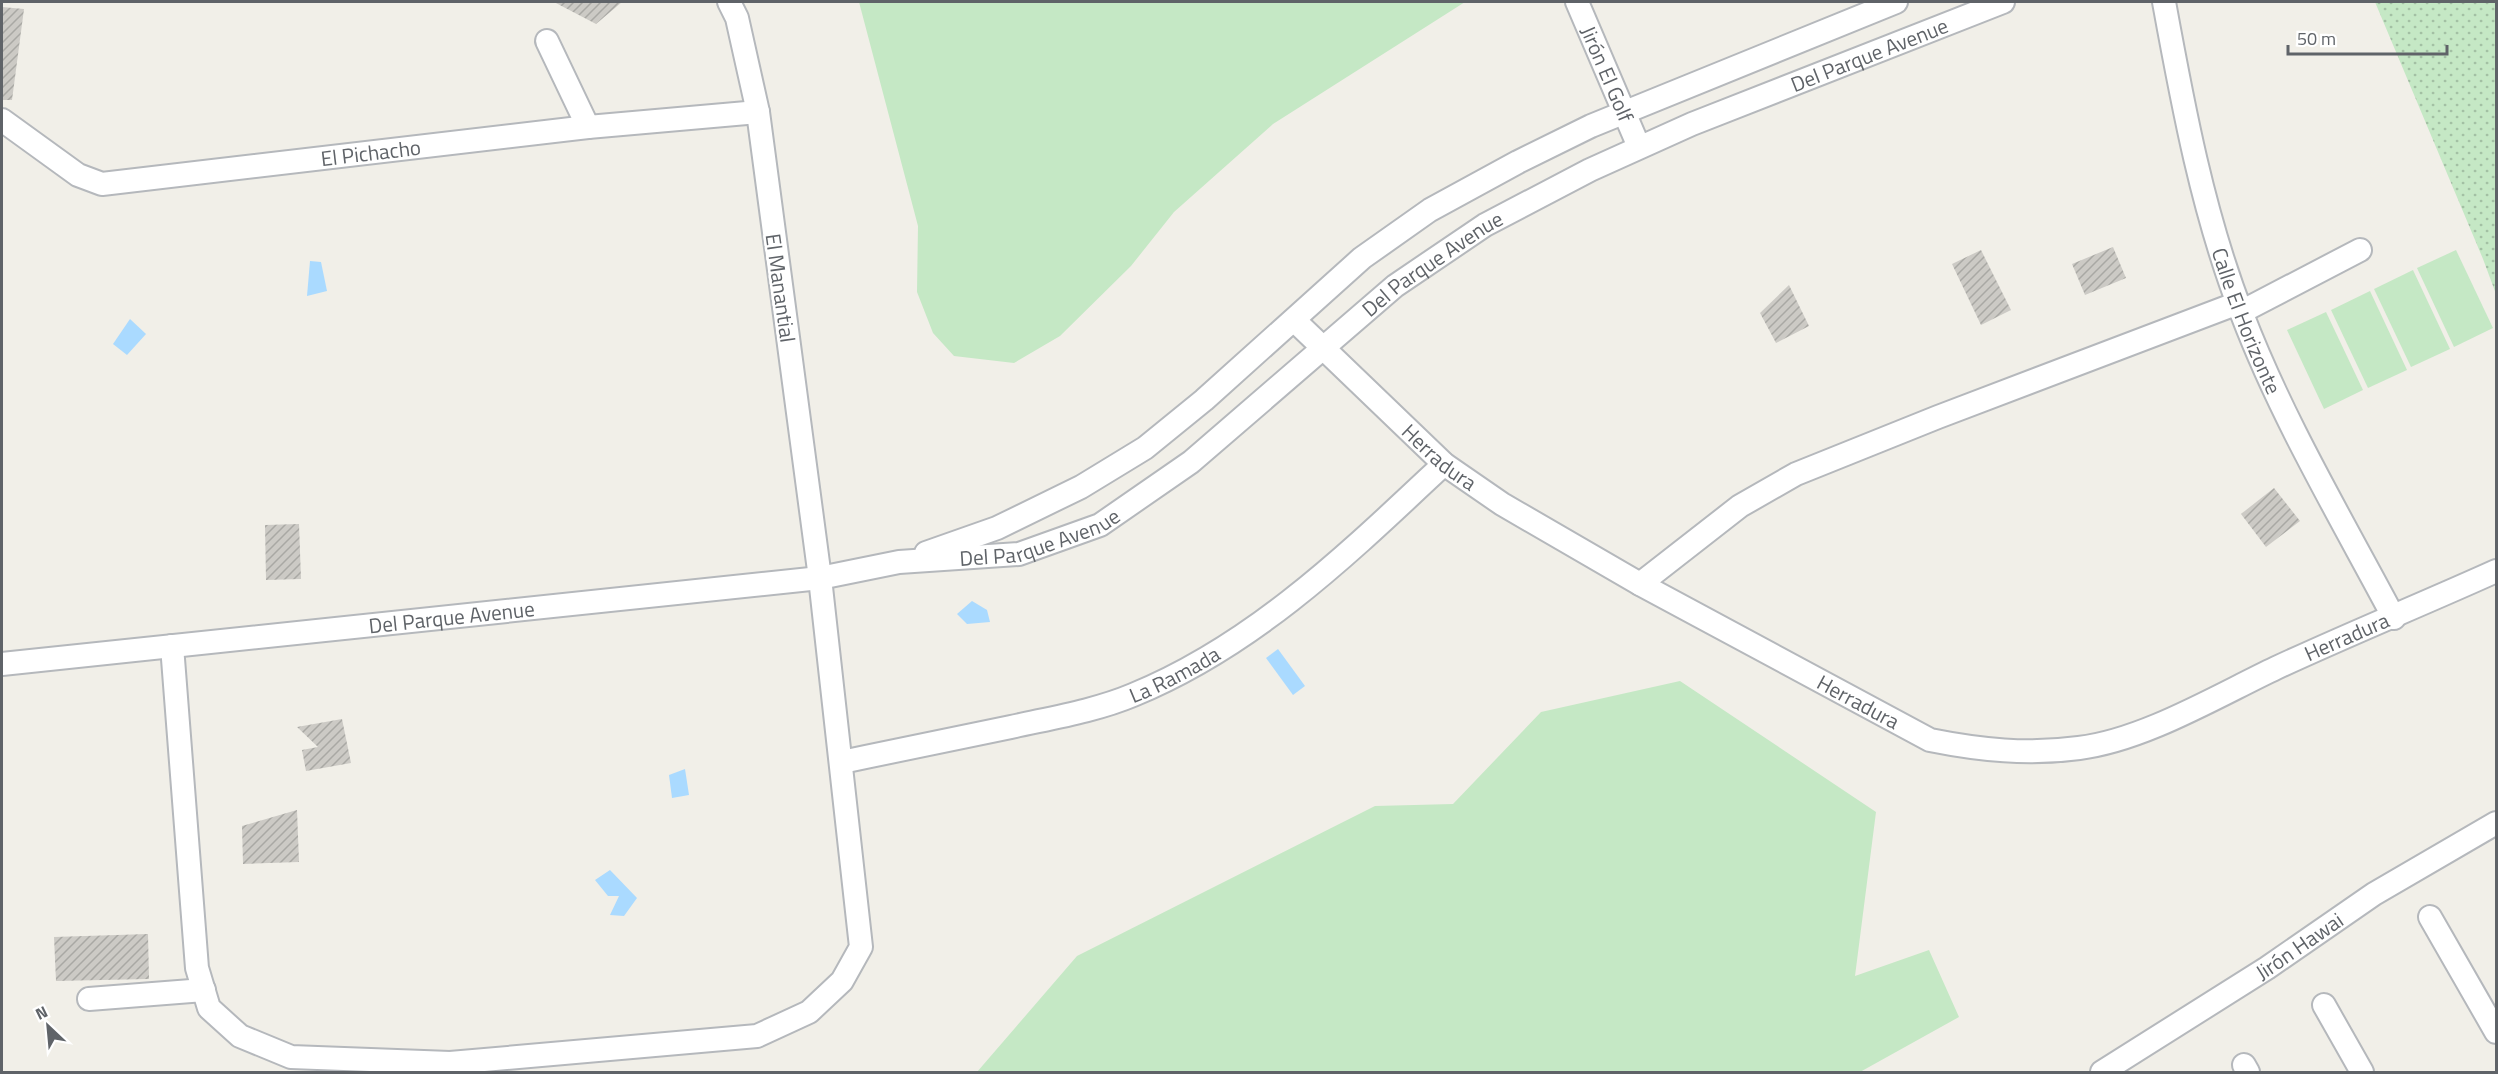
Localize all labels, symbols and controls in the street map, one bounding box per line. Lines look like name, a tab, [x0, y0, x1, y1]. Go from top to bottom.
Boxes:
street label: Del Parque Avenue	[1786, 9, 1953, 100]
scale bar	[2288, 18, 2447, 56]
street label: Jirón El Golf	[1573, 21, 1642, 127]
text: 50 m	[2297, 25, 2336, 52]
street label: El Pichacho	[319, 131, 423, 174]
street label: Del Parque Avenue	[1354, 202, 1508, 324]
street label: El Manantial	[758, 232, 804, 344]
street label: Calle El Horizonte	[2204, 244, 2290, 399]
street label: Herradura	[1395, 416, 1484, 498]
street label: Del Parque Avenue	[958, 500, 1126, 574]
street label: Del Parque Avenue	[367, 592, 536, 641]
street label: Herradura	[2299, 604, 2394, 669]
street label: La Ramada	[1124, 638, 1226, 711]
street label: Herradura	[1811, 666, 1906, 737]
street label: Jirón Hawai	[2249, 904, 2349, 988]
north arrow	[18, 996, 78, 1056]
text: N	[31, 999, 52, 1026]

